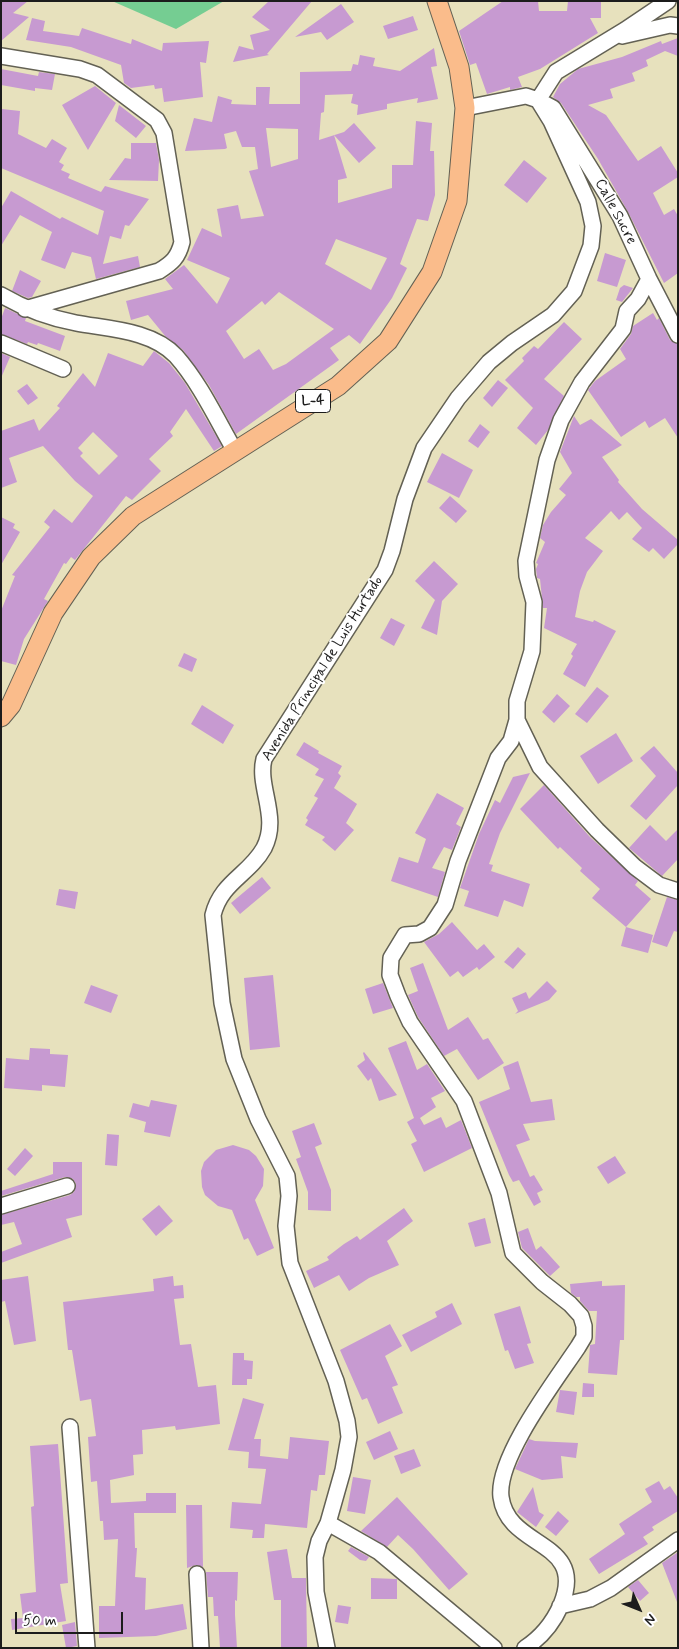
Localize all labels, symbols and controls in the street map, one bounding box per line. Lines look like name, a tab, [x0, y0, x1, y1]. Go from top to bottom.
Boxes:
street label: Calle Sucre	[590, 176, 640, 248]
road number: L-4	[296, 390, 330, 412]
street label: Avenida Principal de Luis Hurtado	[259, 573, 387, 765]
north arrow	[614, 1584, 664, 1634]
scale bar	[18, 1602, 125, 1634]
text: N	[640, 1610, 660, 1629]
text: 50 m	[23, 1611, 57, 1631]

